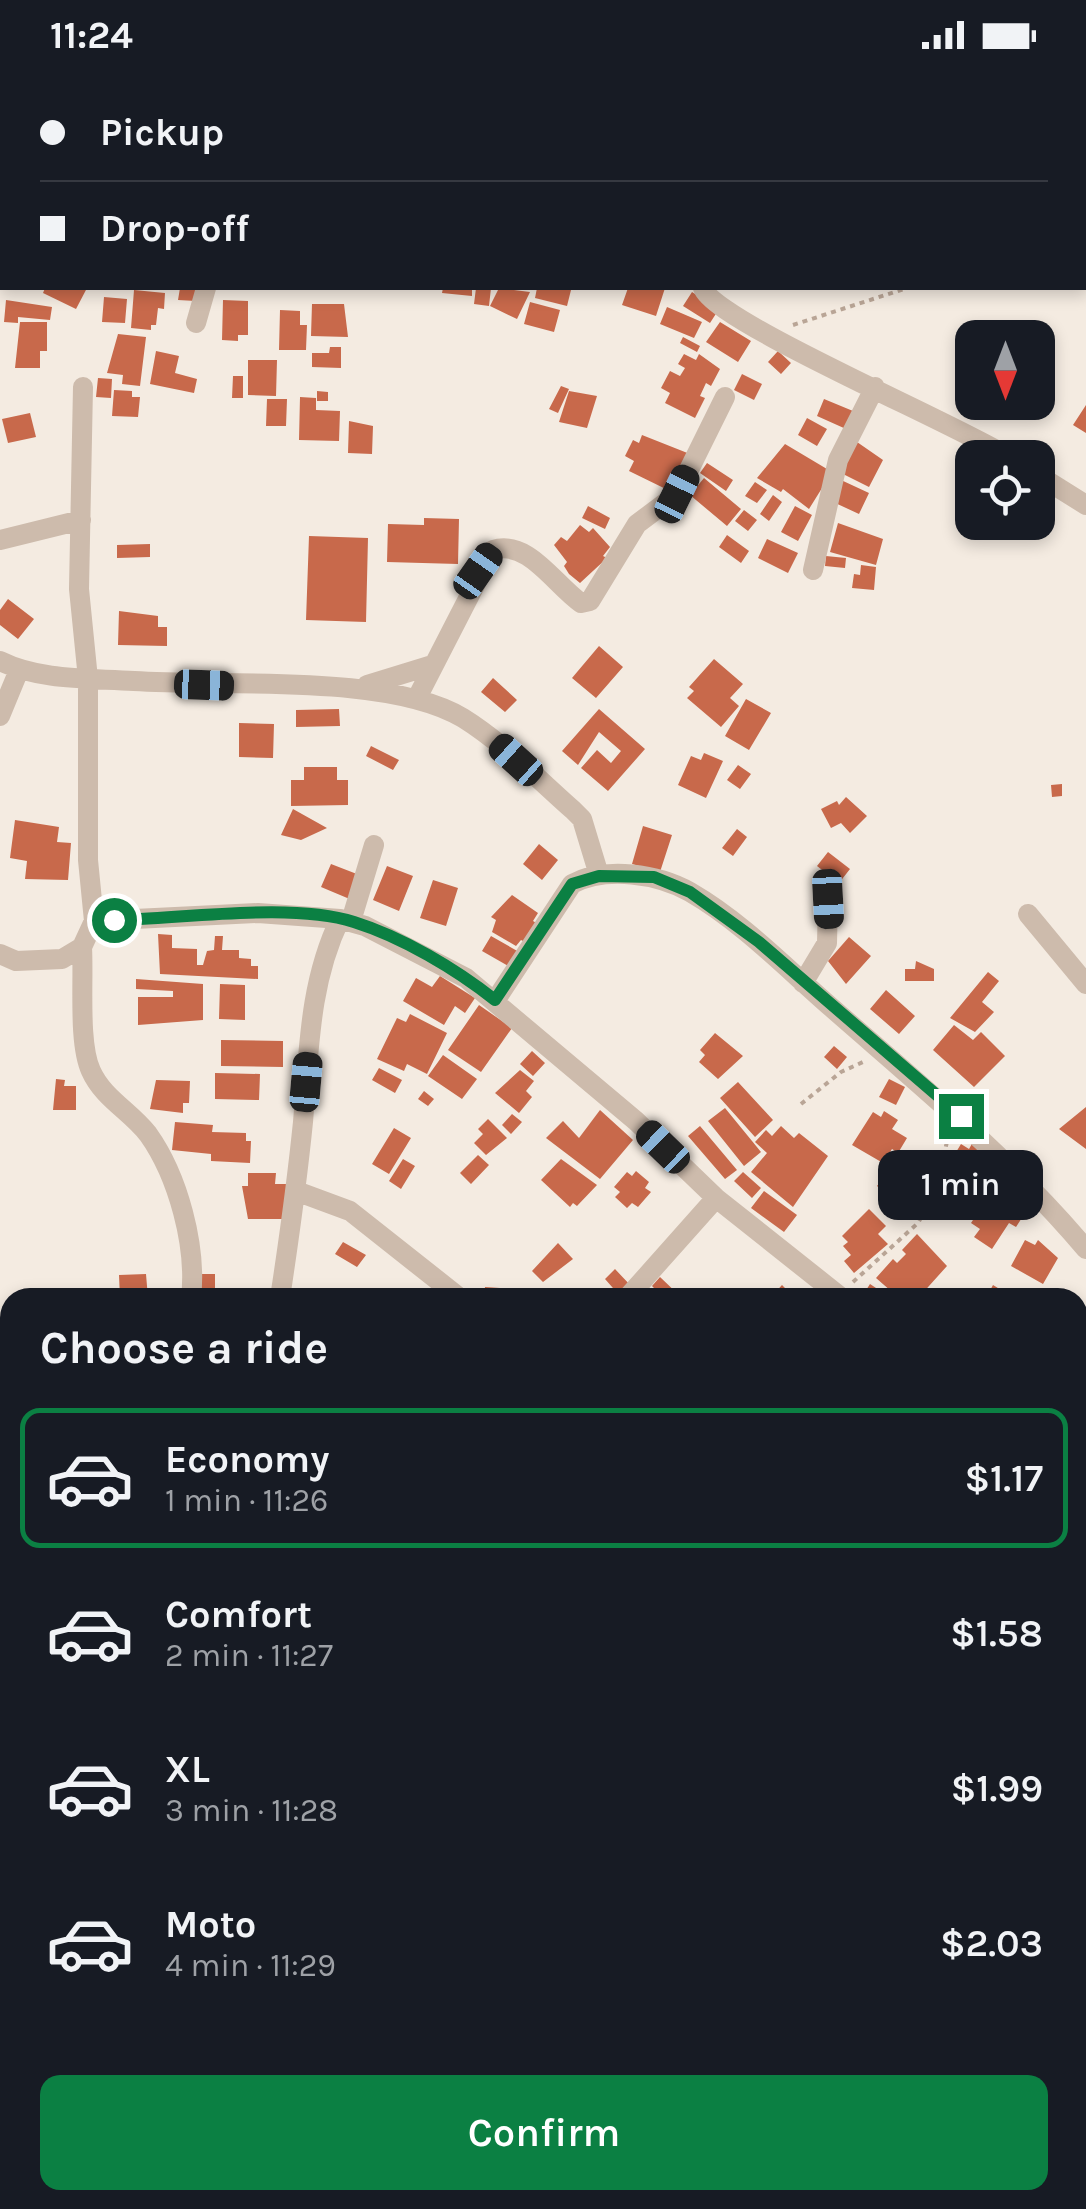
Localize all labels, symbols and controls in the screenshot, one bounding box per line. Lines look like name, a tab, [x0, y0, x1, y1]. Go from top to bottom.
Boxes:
text: 11:24	[50, 13, 133, 58]
text: Pickup	[100, 110, 224, 155]
text: Drop-off	[100, 206, 249, 251]
north arrow	[955, 320, 1055, 420]
map controls	[955, 320, 1055, 540]
button: locate	[955, 440, 1055, 540]
car	[650, 460, 704, 528]
car	[449, 538, 507, 604]
car	[173, 669, 235, 701]
car	[484, 729, 548, 791]
car	[811, 868, 845, 930]
route start	[92, 898, 137, 943]
car	[288, 1051, 324, 1113]
route end	[939, 1094, 984, 1139]
car	[631, 1115, 695, 1179]
callout: 1 min	[878, 1151, 1044, 1221]
text: 1 min	[921, 1166, 1000, 1203]
text: Choose a ride	[40, 1322, 328, 1374]
icon: car	[45, 1433, 135, 1523]
text: Economy	[165, 1437, 329, 1482]
text: $1.17	[964, 1456, 1043, 1501]
text: 1 min · 11:26	[165, 1482, 328, 1519]
icon: car	[45, 1588, 135, 1678]
text: Comfort	[165, 1592, 312, 1637]
text: $1.58	[950, 1611, 1043, 1656]
text: 2 min · 11:27	[165, 1637, 333, 1674]
icon: car	[45, 1743, 135, 1833]
text: XL	[165, 1747, 210, 1792]
text: $1.99	[951, 1766, 1043, 1811]
text: 3 min · 11:28	[165, 1792, 338, 1829]
icon: car	[45, 1898, 135, 1988]
text: Moto	[165, 1902, 256, 1947]
text: $2.03	[940, 1921, 1043, 1966]
text: 4 min · 11:29	[165, 1947, 336, 1984]
button: Confirm	[40, 2075, 1048, 2190]

